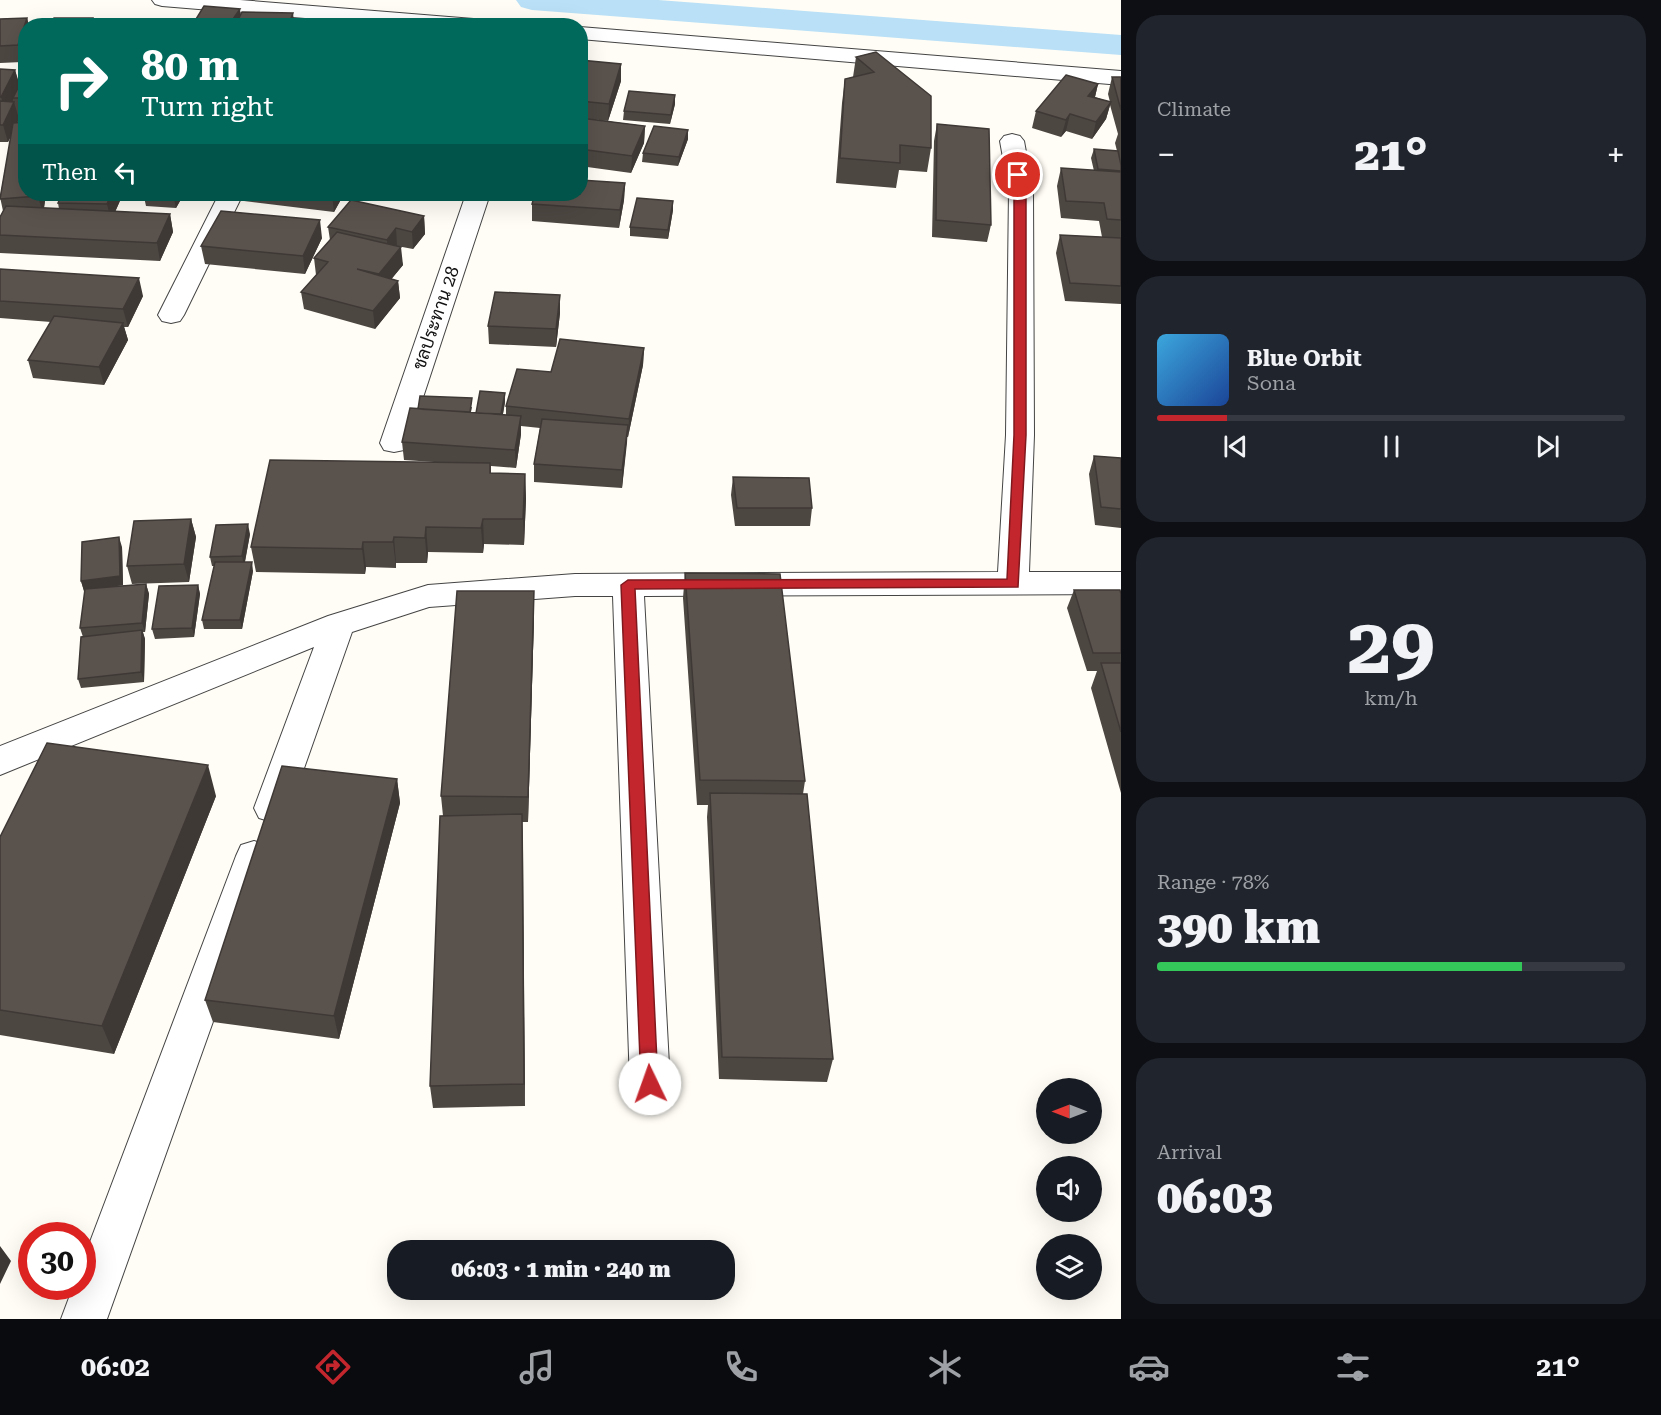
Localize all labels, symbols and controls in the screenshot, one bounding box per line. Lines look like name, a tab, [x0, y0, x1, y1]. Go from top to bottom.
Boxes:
text: 80 m	[141, 41, 239, 90]
icon: right	[42, 42, 120, 120]
text: Turn right	[141, 91, 274, 123]
text: Climate	[1157, 97, 1231, 121]
text: 21°	[1355, 128, 1428, 181]
text: −	[1157, 135, 1175, 174]
text: +	[1607, 135, 1625, 174]
pin	[992, 149, 1043, 200]
icon: left	[109, 156, 142, 189]
icon: arrive	[1001, 158, 1034, 191]
text: Then	[42, 160, 97, 185]
street label: ชลประทาน 28	[408, 263, 463, 372]
text: Blue Orbit	[1247, 346, 1362, 371]
text: Sona	[1247, 371, 1296, 395]
icon: previous	[1219, 430, 1252, 463]
icon: pause	[1375, 430, 1408, 463]
icon: next	[1531, 430, 1564, 463]
text: 29	[1347, 601, 1435, 692]
text: km/h	[1364, 686, 1418, 710]
text: Range · 78%	[1157, 870, 1269, 894]
text: 390 km	[1157, 901, 1320, 954]
position arrow	[618, 1052, 682, 1116]
north arrow	[1036, 1078, 1102, 1144]
map controls	[1036, 1078, 1102, 1300]
text: Arrival	[1157, 1140, 1222, 1164]
button: sound	[1036, 1156, 1102, 1222]
text: 06:03	[1157, 1171, 1273, 1224]
speed limit sign: 30	[18, 1222, 96, 1300]
button: layers	[1036, 1234, 1102, 1300]
text: 06:03 · 1 min · 240 m	[451, 1257, 671, 1282]
icon: directions	[312, 1346, 354, 1388]
icon: music	[516, 1346, 558, 1388]
icon: phone	[720, 1346, 762, 1388]
icon: climate	[924, 1346, 966, 1388]
icon: car	[1128, 1346, 1170, 1388]
icon: filters	[1332, 1346, 1374, 1388]
text: 06:02	[81, 1351, 150, 1383]
text: 21°	[1536, 1351, 1580, 1383]

